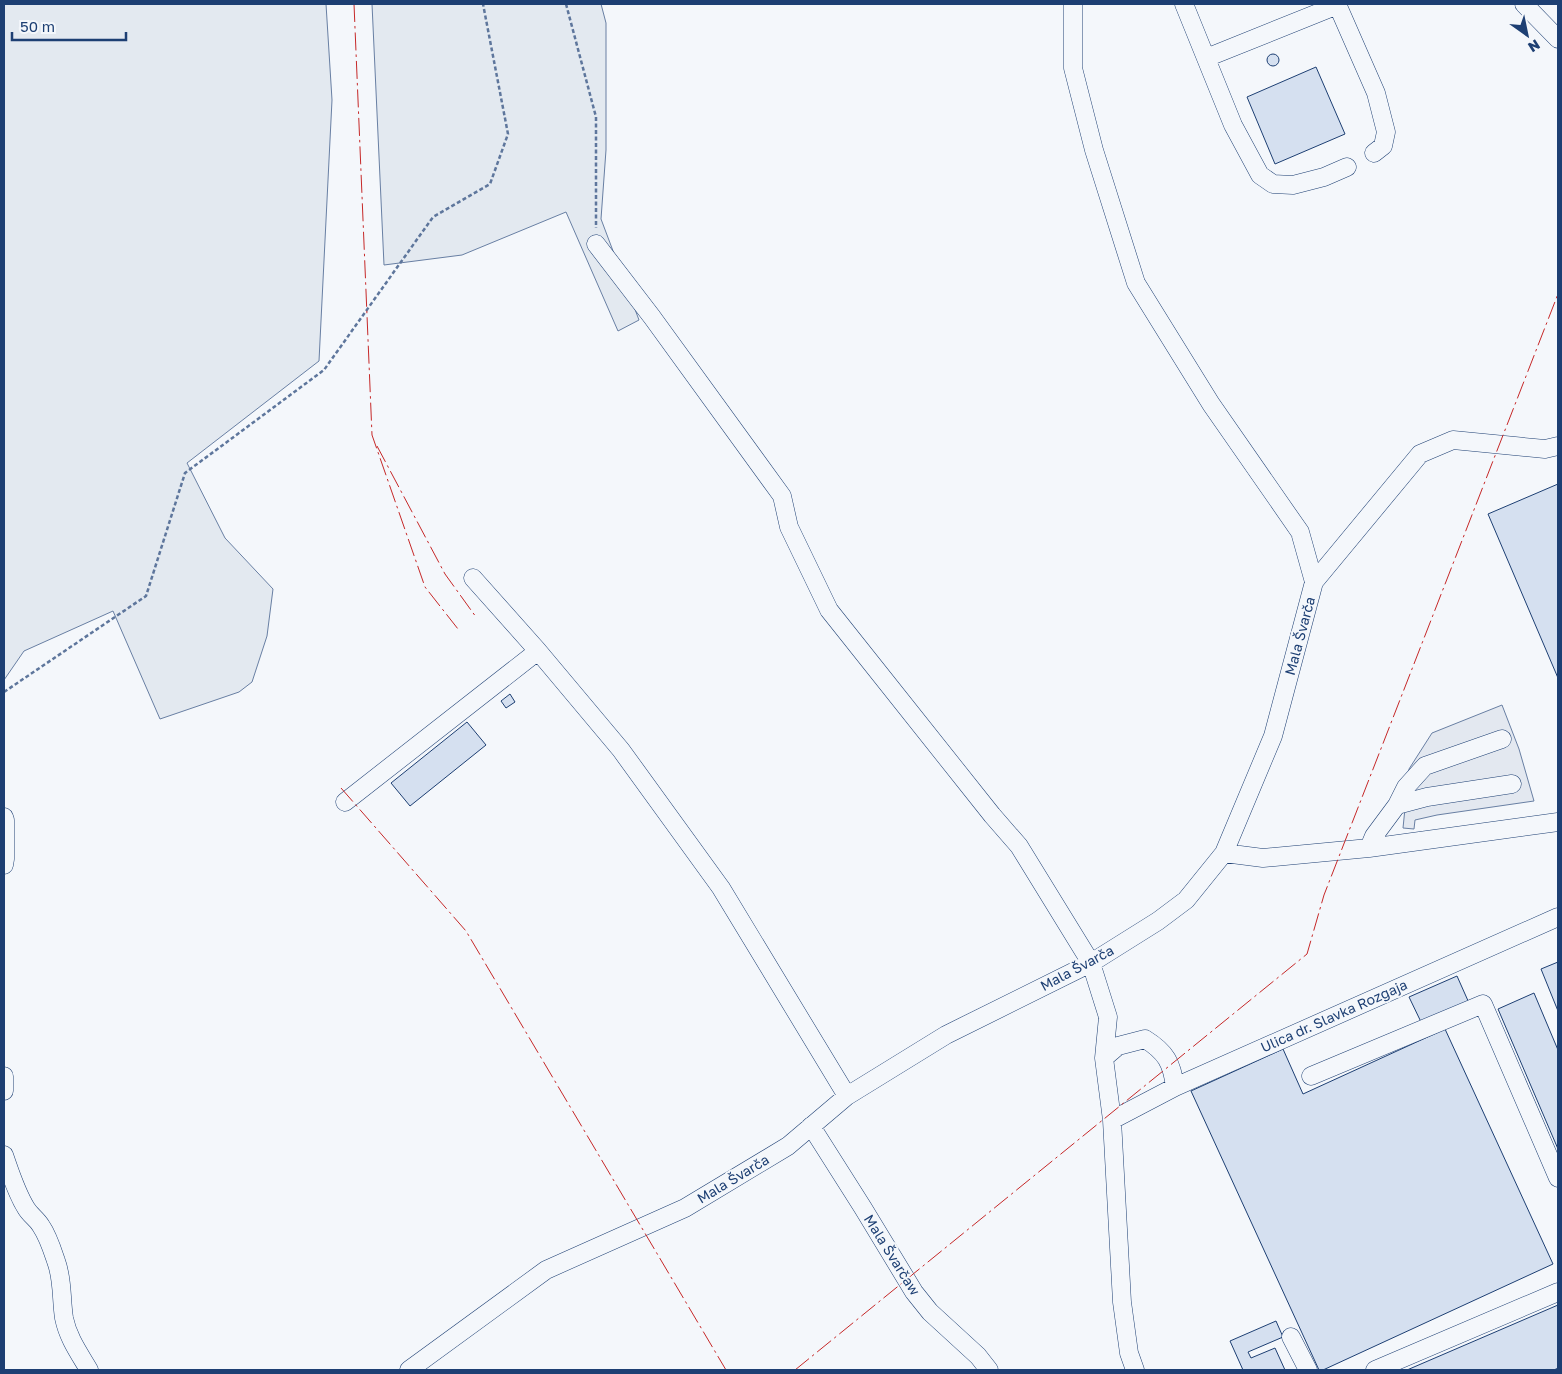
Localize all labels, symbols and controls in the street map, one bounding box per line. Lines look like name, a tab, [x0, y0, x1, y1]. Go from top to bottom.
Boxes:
scale bar	[12, 10, 126, 42]
north arrow	[1502, 10, 1552, 60]
text: 50 m	[20, 17, 55, 35]
text: N	[1525, 36, 1543, 56]
street label: Mala Švarča	[1281, 595, 1318, 677]
street label: Mala Švarča	[1037, 941, 1116, 994]
street label: Ulica dr. Slavka Rozgaja	[1258, 975, 1410, 1056]
street label: Mala Švarča	[694, 1150, 772, 1207]
street label: Mala Švarčaw	[861, 1211, 924, 1298]

